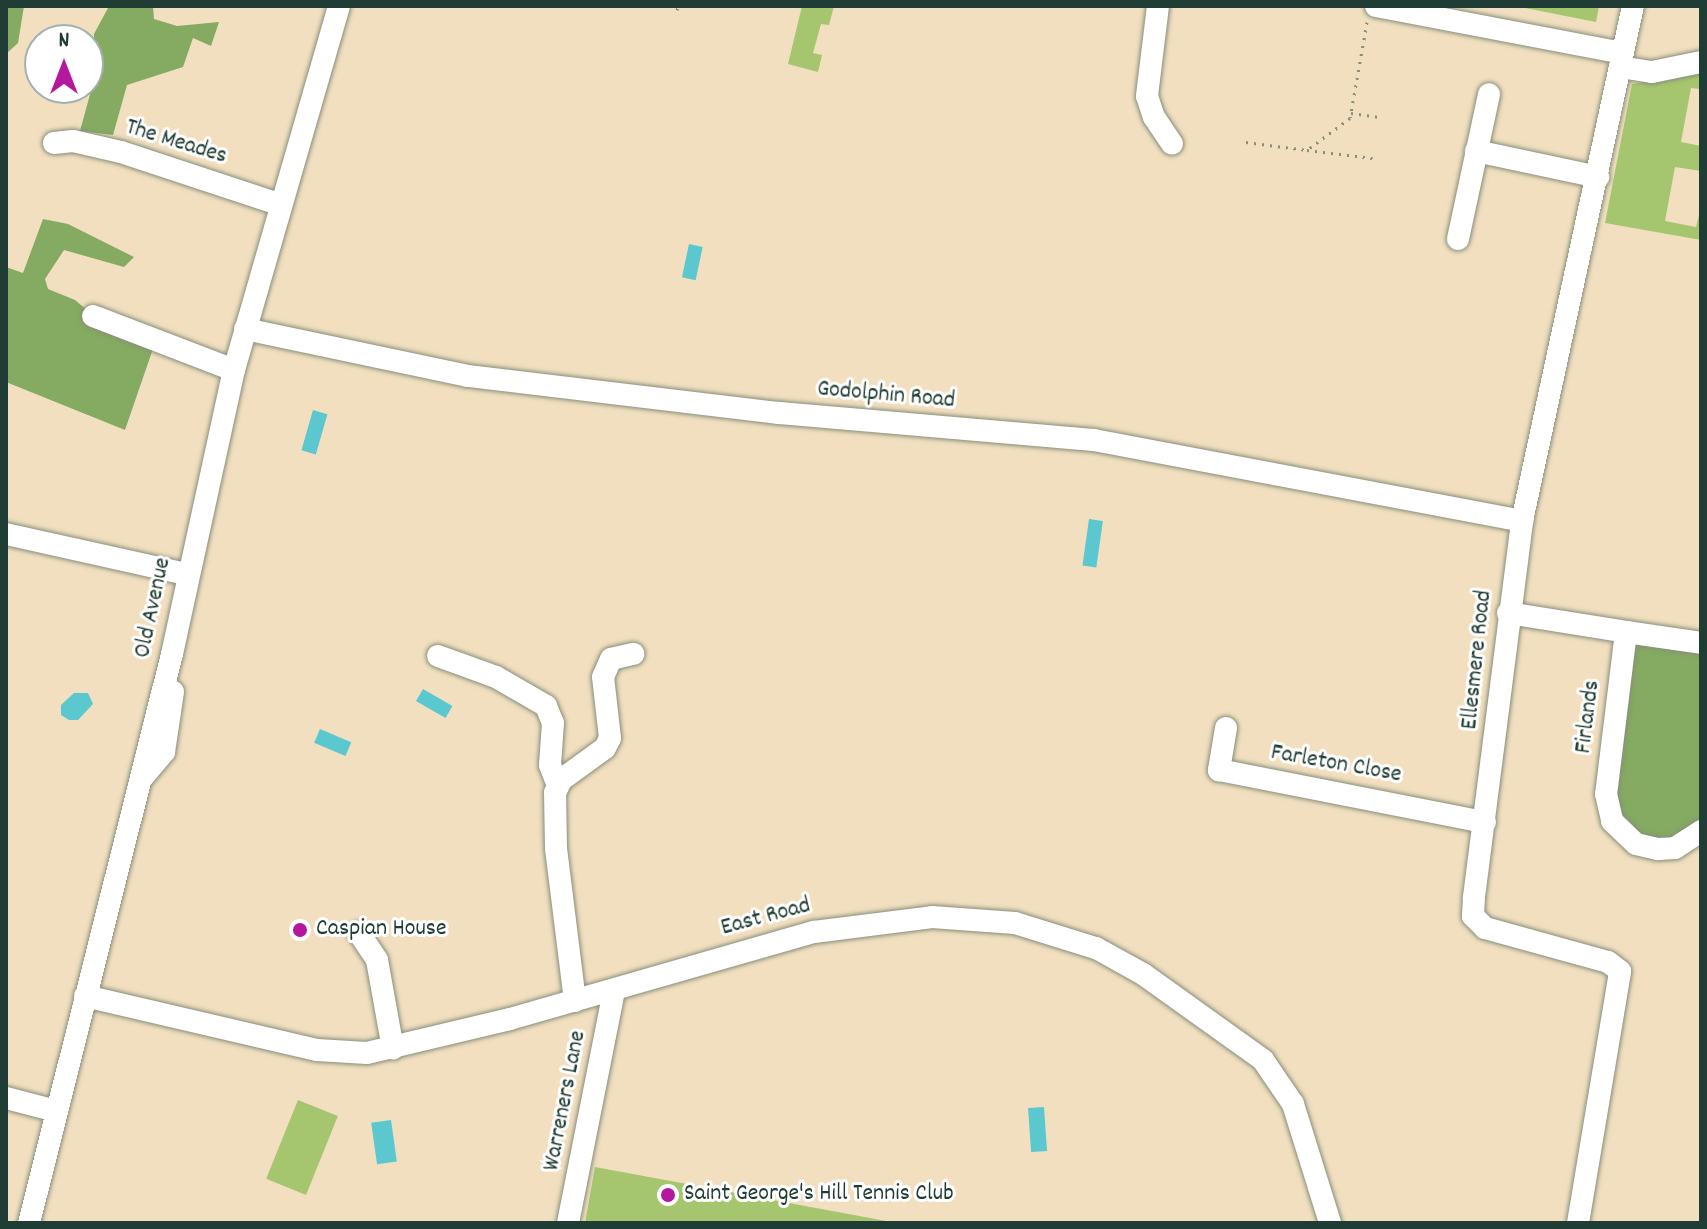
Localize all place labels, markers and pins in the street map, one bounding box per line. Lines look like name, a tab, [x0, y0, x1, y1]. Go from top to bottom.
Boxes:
place label: Caspian House	[316, 916, 446, 944]
marker: Caspian House	[291, 921, 309, 939]
place label: Saint George's Hill Tennis Club	[684, 1181, 954, 1209]
marker: Saint George's Hill Tennis Club	[659, 1186, 677, 1204]

